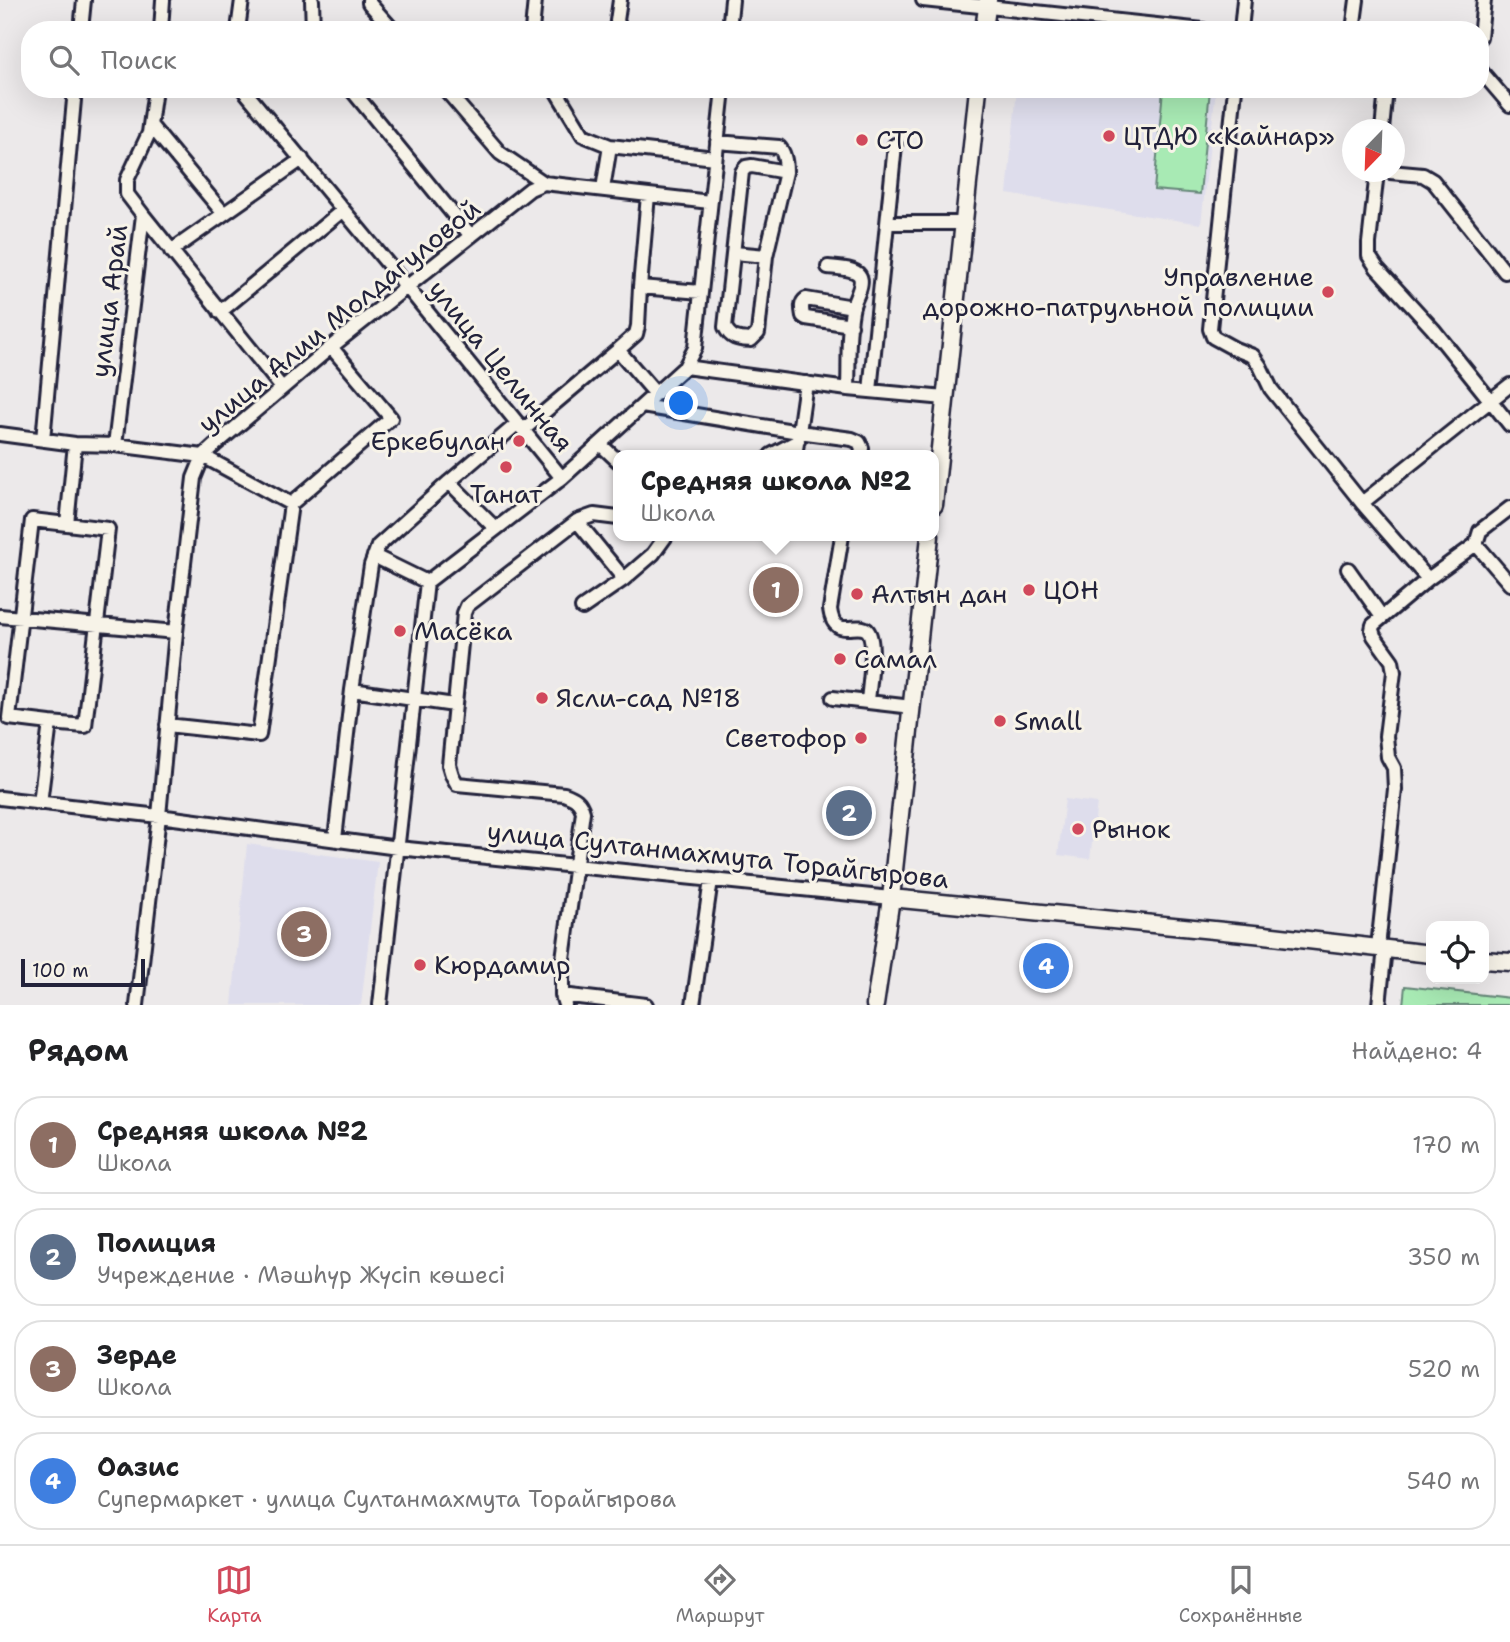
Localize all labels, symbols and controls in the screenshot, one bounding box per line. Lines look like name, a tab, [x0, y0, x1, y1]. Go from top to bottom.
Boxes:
search box	[21, 21, 1489, 98]
icon: search	[45, 41, 83, 79]
text: Поиск	[101, 42, 177, 77]
place label: ЦТДЮ «Кайнар»	[1123, 118, 1335, 153]
north arrow	[1342, 119, 1405, 182]
place label: СТО	[876, 122, 924, 157]
marker: ЦТДЮ «Кайнар»	[1101, 128, 1117, 144]
marker: СТО	[854, 132, 870, 148]
street label: улица Алии Молдагуловой	[190, 191, 487, 441]
street label: улица Арай	[82, 222, 135, 379]
place label: Управление дорожно-патрульной полиции	[923, 259, 1314, 324]
street label: улица Целинная	[421, 272, 582, 459]
marker: Управление дорожно-патрульной полиции	[1320, 284, 1336, 300]
your location	[664, 386, 698, 420]
place label: Еркебулан	[371, 423, 505, 458]
marker: Еркебулан	[511, 433, 527, 449]
popup	[613, 450, 939, 541]
marker: Танат	[498, 459, 514, 475]
text: Средняя школа №2	[640, 463, 912, 498]
place label: Танат	[470, 476, 543, 511]
text: Школа	[640, 498, 715, 528]
pin: 1	[753, 564, 799, 616]
place label: ЦОН	[1043, 572, 1099, 607]
place label: Алтын дан	[871, 576, 1007, 611]
marker: ЦОН	[1021, 582, 1037, 598]
marker: Алтын дан	[849, 586, 865, 602]
place label: Масёка	[414, 613, 512, 648]
marker: Масёка	[392, 623, 408, 639]
place label: Самал	[854, 641, 938, 676]
marker: Самал	[832, 651, 848, 667]
place label: Ясли-сад №18	[556, 680, 741, 715]
marker: Ясли-сад №18	[534, 690, 550, 706]
place label: Small	[1014, 703, 1082, 738]
marker: Small	[992, 713, 1008, 729]
place label: Светофор	[725, 720, 847, 755]
marker: Светофор	[853, 730, 869, 746]
pin: 2	[826, 787, 872, 839]
place label: Рынок	[1092, 811, 1171, 846]
street label: улица Султанмахмута Торайгырова	[486, 813, 951, 896]
marker: Рынок	[1070, 821, 1086, 837]
pin: 3	[281, 908, 327, 960]
map controls	[1426, 921, 1489, 984]
button: locate	[1426, 921, 1489, 984]
pin: 4	[1023, 940, 1069, 992]
place label: Кюрдамир	[434, 947, 571, 982]
scale bar	[21, 956, 145, 988]
marker: Кюрдамир	[412, 957, 428, 973]
text: 100 m	[32, 958, 89, 983]
text: Рядом	[28, 1030, 128, 1071]
text: Найдено: 4	[1352, 1036, 1482, 1066]
text: Средняя школа №2	[97, 1113, 368, 1148]
text: 1	[48, 1130, 58, 1160]
text: 170 m	[1412, 1130, 1480, 1160]
text: Школа	[97, 1148, 172, 1178]
text: Полиция	[97, 1225, 216, 1260]
text: 2	[45, 1242, 61, 1272]
text: 350 m	[1407, 1242, 1480, 1272]
text: Учреждение · Мәшһүр Жүсіп көшесі	[97, 1260, 505, 1290]
text: Зерде	[97, 1337, 177, 1372]
text: 3	[45, 1354, 61, 1384]
text: 520 m	[1408, 1354, 1480, 1384]
text: Школа	[97, 1372, 172, 1402]
text: Оазис	[97, 1449, 180, 1484]
text: 4	[45, 1466, 61, 1496]
text: 540 m	[1407, 1466, 1480, 1496]
text: Супермаркет · улица Султанмахмута Торайгырова	[97, 1484, 676, 1514]
tab: Карта	[207, 1561, 262, 1628]
tab: Маршрут	[676, 1561, 764, 1628]
tab: Сохранённые	[1179, 1561, 1303, 1628]

